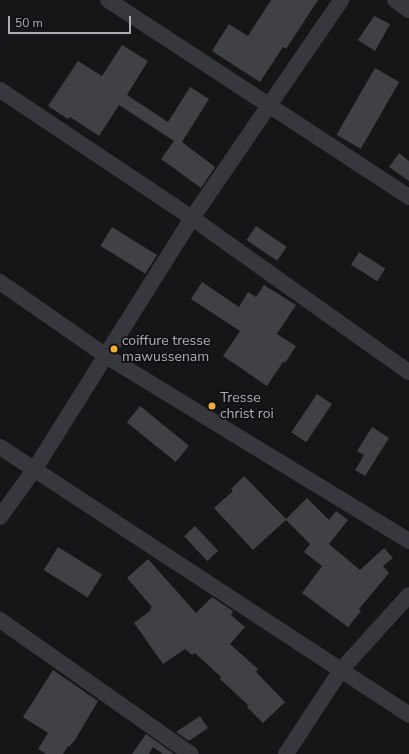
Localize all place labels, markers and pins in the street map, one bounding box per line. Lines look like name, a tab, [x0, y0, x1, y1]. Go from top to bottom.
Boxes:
place label: coiffure tresse mawussenam	[122, 333, 210, 366]
marker: coiffure tresse mawussenam	[109, 344, 119, 354]
place label: Tresse christ roi	[220, 390, 274, 422]
marker: Tresse christ roi	[207, 401, 217, 411]

